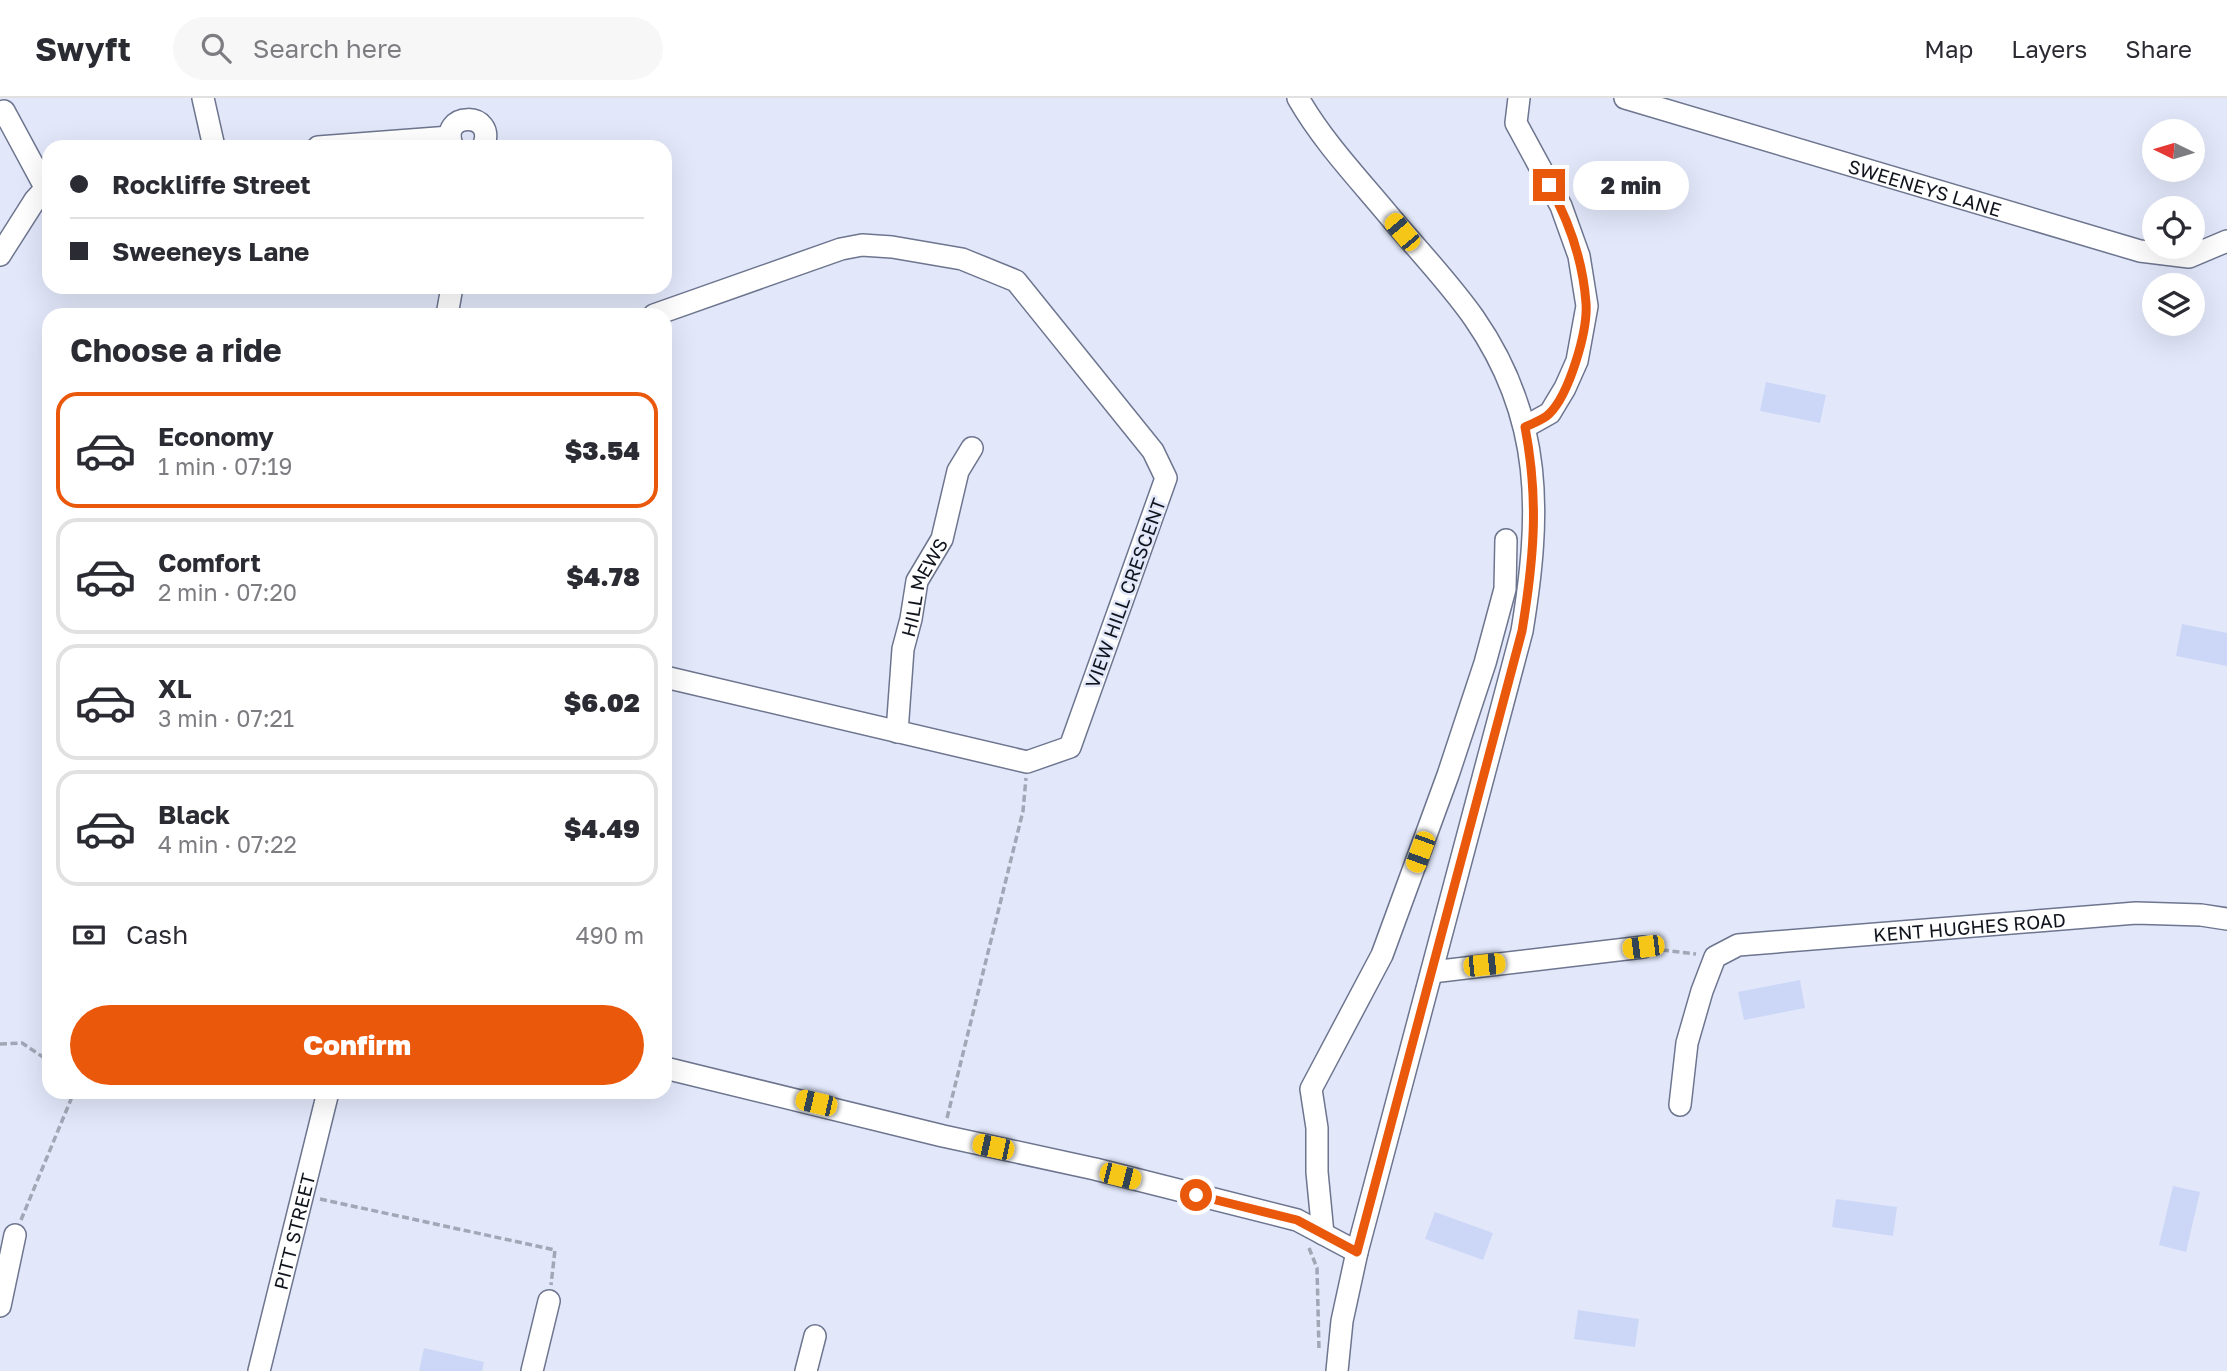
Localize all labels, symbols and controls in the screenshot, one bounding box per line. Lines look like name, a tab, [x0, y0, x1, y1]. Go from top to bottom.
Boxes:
search box	[173, 17, 663, 80]
text: Swyft	[35, 29, 131, 68]
icon: search	[197, 29, 235, 67]
text: Search here	[253, 33, 402, 64]
text: Map	[1924, 34, 1973, 63]
text: Layers	[2011, 34, 2087, 63]
text: Share	[2125, 34, 2192, 63]
north arrow	[2142, 119, 2205, 182]
map controls	[2142, 119, 2205, 336]
street label: SWEENEYS LANE	[1846, 154, 2004, 221]
callout: 2 min	[1574, 160, 1689, 210]
text: Rockliffe Street	[112, 169, 311, 200]
route end	[1533, 169, 1565, 201]
text: 2 min	[1601, 171, 1661, 199]
button: locate	[2142, 196, 2205, 259]
car	[1381, 209, 1424, 255]
text: Sweeneys Lane	[112, 236, 309, 267]
button: layers	[2142, 273, 2205, 336]
text: Choose a ride	[70, 331, 282, 369]
icon: car	[74, 419, 137, 482]
text: Economy	[158, 421, 274, 452]
text: $3.54	[565, 435, 640, 466]
text: 1 min · 07:19	[158, 452, 292, 480]
street label: VIEW HILL CRESCENT	[1080, 495, 1170, 691]
street label: HILL MEWS	[895, 533, 952, 639]
icon: car	[74, 545, 137, 608]
text: Comfort	[158, 547, 261, 578]
text: $4.78	[566, 561, 640, 592]
text: 2 min · 07:20	[158, 578, 297, 606]
icon: car	[74, 671, 137, 734]
text: XL	[158, 673, 192, 704]
text: $6.02	[564, 687, 640, 718]
text: 3 min · 07:21	[158, 704, 294, 732]
icon: car	[74, 797, 137, 860]
text: Black	[158, 799, 230, 830]
text: $4.49	[564, 813, 640, 844]
car	[1403, 829, 1438, 875]
text: 4 min · 07:22	[158, 830, 297, 858]
street label: KENT HUGHES ROAD	[1872, 907, 2067, 946]
icon: cash	[70, 916, 108, 954]
text: Cash	[126, 919, 188, 950]
text: 490 m	[576, 921, 644, 949]
car	[1621, 934, 1666, 960]
car	[1463, 952, 1506, 978]
button: Confirm	[70, 1005, 644, 1085]
car	[794, 1088, 839, 1118]
car	[971, 1132, 1016, 1162]
car	[1098, 1161, 1143, 1191]
street label: PITT STREET	[268, 1170, 319, 1292]
route start	[1180, 1179, 1212, 1211]

